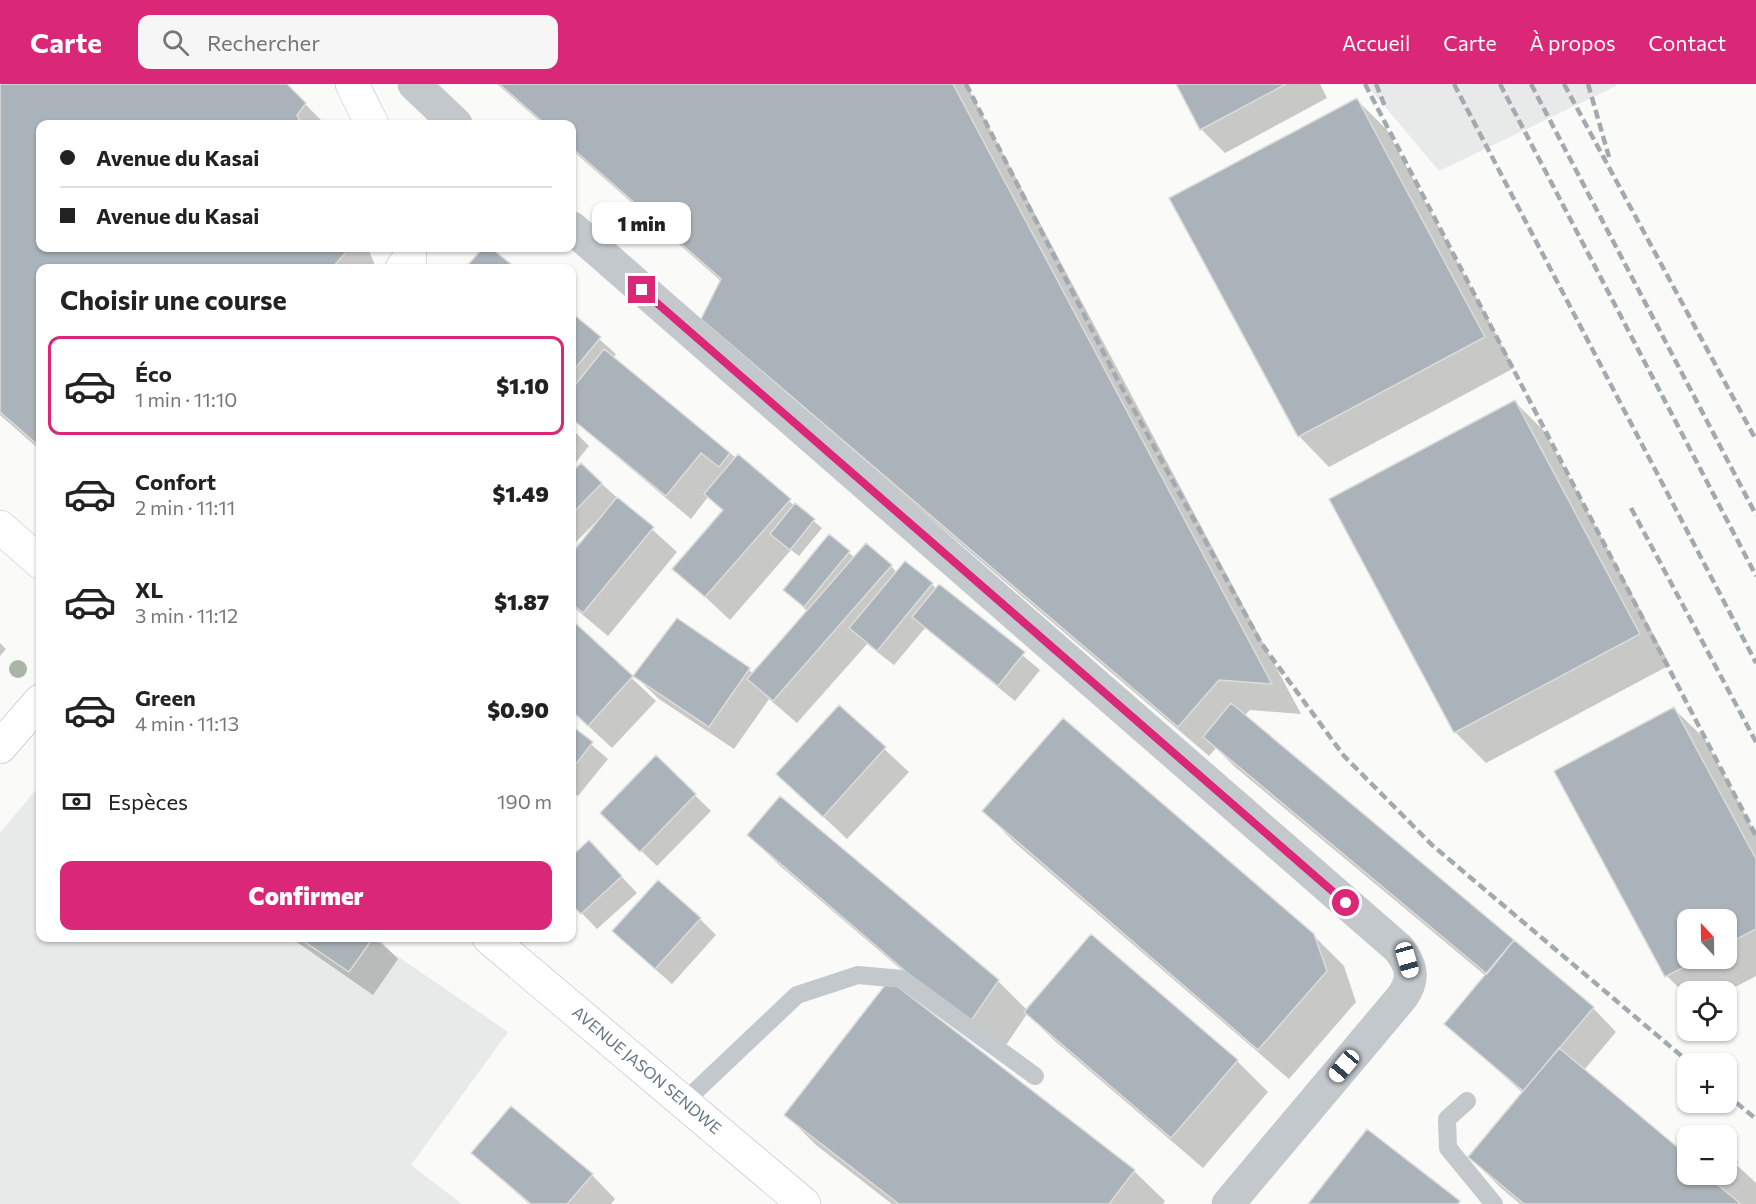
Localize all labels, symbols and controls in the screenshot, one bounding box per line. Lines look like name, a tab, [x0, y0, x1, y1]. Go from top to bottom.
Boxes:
search box	[138, 15, 558, 69]
text: Carte	[30, 25, 102, 59]
icon: search	[159, 26, 192, 59]
text: Rechercher	[207, 29, 320, 56]
text: Accueil	[1342, 30, 1410, 55]
text: Carte	[1443, 30, 1497, 55]
text: À propos	[1530, 30, 1615, 55]
text: Contact	[1648, 30, 1726, 55]
text: Avenue du Kasai	[96, 144, 259, 171]
text: Avenue du Kasai	[96, 202, 259, 229]
callout: 1 min	[592, 203, 692, 245]
text: 1 min	[617, 211, 666, 235]
route end	[628, 276, 655, 303]
text: Choisir une course	[60, 283, 287, 316]
icon: car	[63, 359, 117, 413]
text: Éco	[135, 360, 172, 387]
text: $1.10	[496, 372, 549, 399]
text: 1 min · 11:10	[135, 387, 237, 411]
icon: car	[63, 467, 117, 521]
text: Confort	[135, 468, 216, 495]
text: $1.49	[492, 480, 549, 507]
text: 2 min · 11:11	[135, 495, 235, 519]
icon: car	[63, 575, 117, 629]
text: XL	[135, 576, 163, 603]
text: $1.87	[494, 588, 549, 615]
text: 3 min · 11:12	[135, 603, 238, 627]
icon: car	[63, 683, 117, 737]
text: Green	[135, 684, 196, 711]
text: $0.90	[487, 696, 549, 723]
text: 4 min · 11:13	[135, 711, 239, 735]
icon: cash	[60, 785, 93, 818]
text: Espèces	[108, 788, 188, 815]
text: 190 m	[497, 789, 552, 813]
button: Confirmer	[60, 861, 552, 930]
route start	[1332, 889, 1359, 916]
north arrow	[1677, 909, 1737, 969]
map controls	[1677, 909, 1737, 1185]
car	[1393, 940, 1421, 980]
button: locate	[1677, 981, 1737, 1041]
street label: AVENUE JASON SENDWE	[569, 1002, 725, 1137]
car	[1326, 1046, 1362, 1086]
button: +	[1677, 1053, 1737, 1113]
button: −	[1677, 1125, 1737, 1185]

